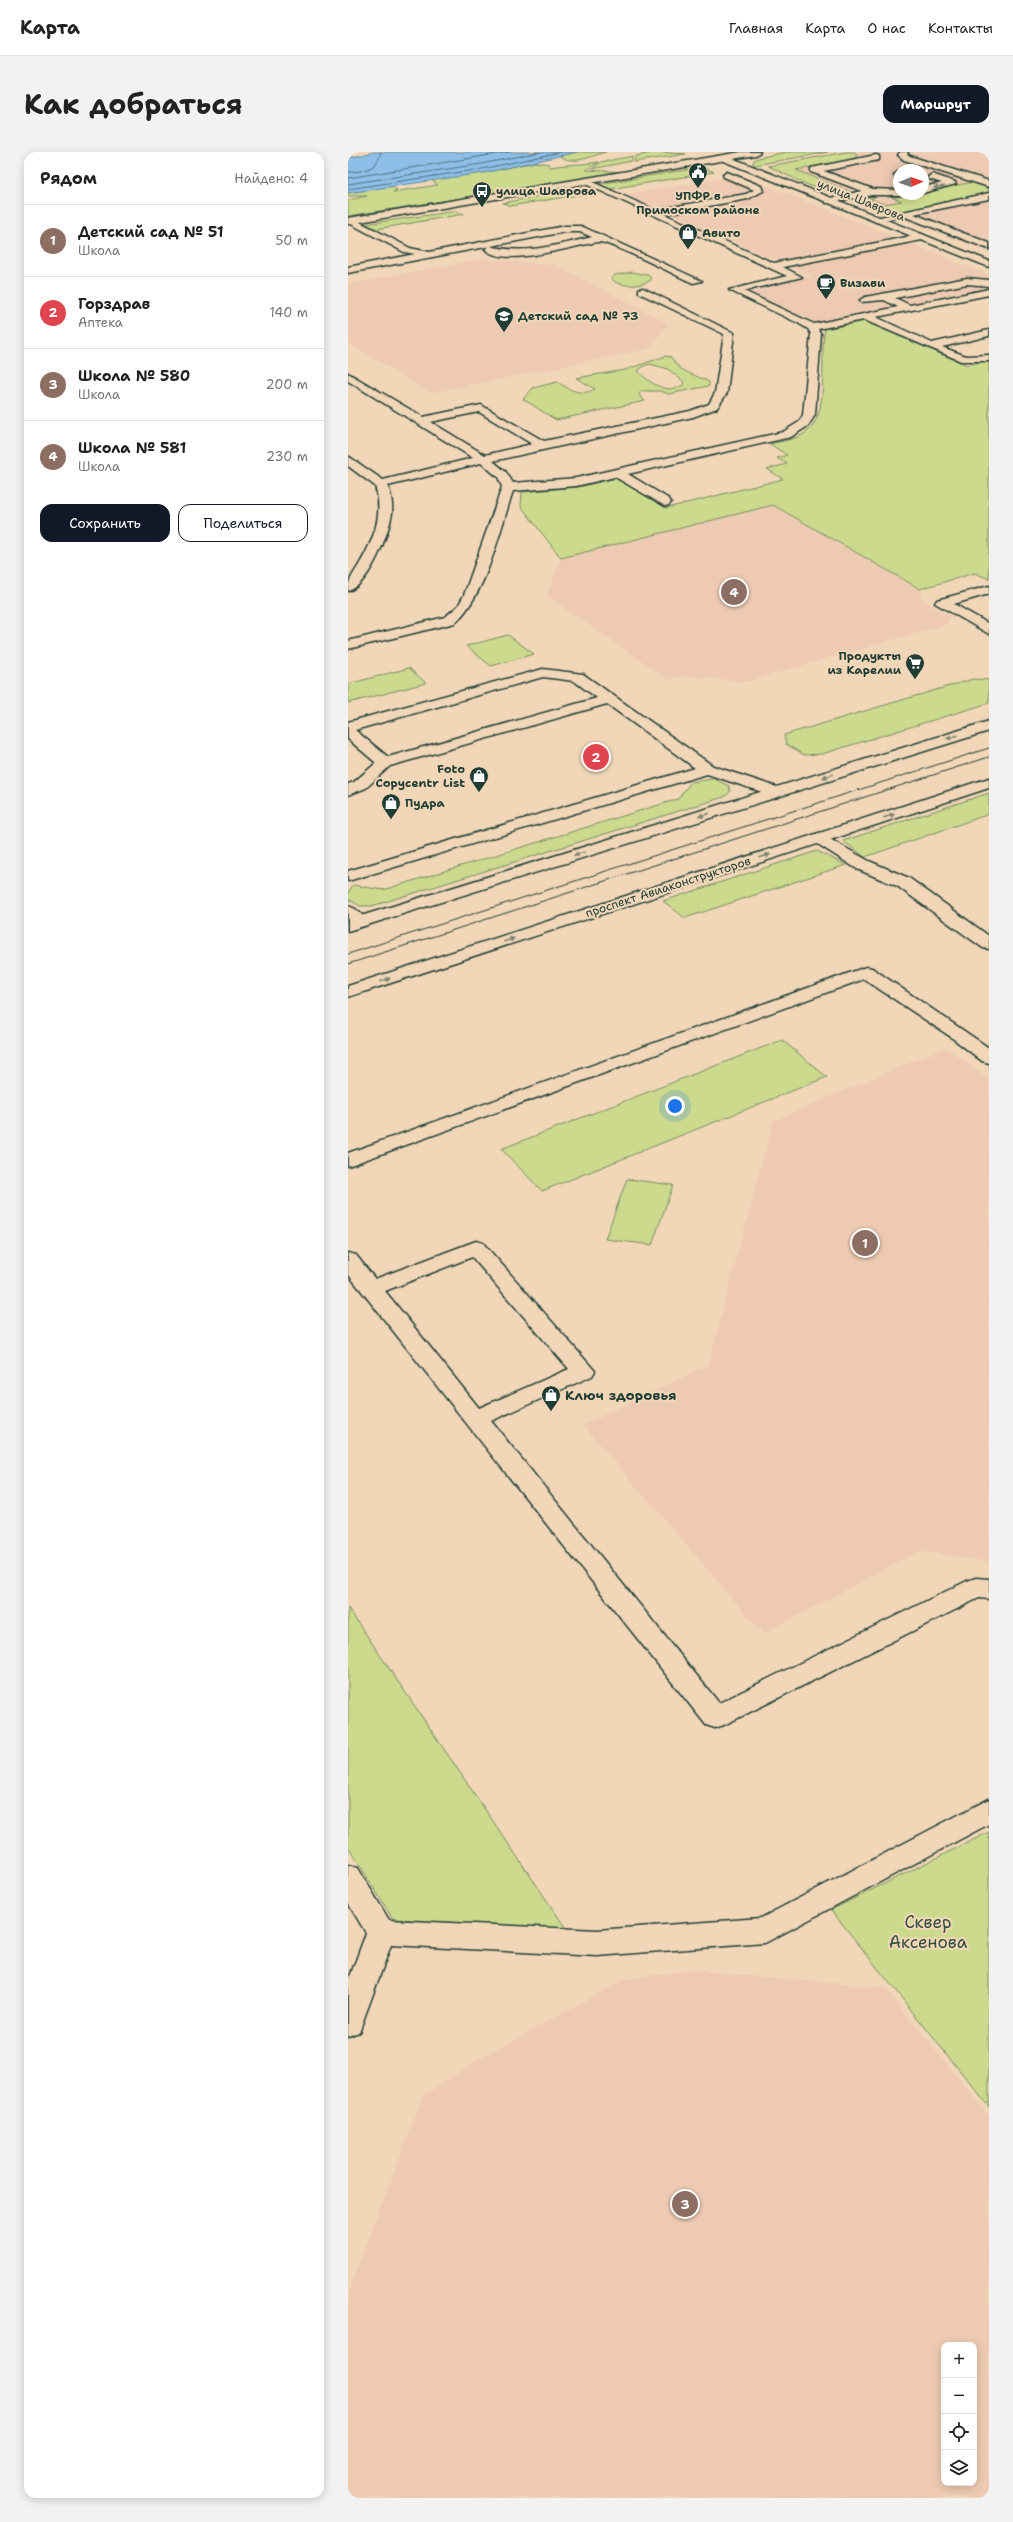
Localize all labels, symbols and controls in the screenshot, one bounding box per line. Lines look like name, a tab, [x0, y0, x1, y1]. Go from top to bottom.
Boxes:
text: Карта	[20, 15, 80, 40]
text: Главная	[729, 19, 783, 37]
text: Карта	[805, 19, 845, 37]
text: О нас	[867, 19, 906, 37]
text: Контакты	[928, 19, 993, 37]
text: Как добраться	[24, 85, 243, 123]
button: Маршрут	[883, 85, 989, 123]
public building icon: УПФР в Примоском районе	[687, 161, 709, 189]
north arrow	[893, 164, 929, 200]
text: Рядом	[40, 167, 97, 189]
text: Найдено: 4	[234, 170, 308, 187]
street label: улица Шаврова	[815, 175, 908, 225]
bus stop icon: улица Шаврова	[471, 180, 493, 208]
place label: улица Шаврова	[496, 183, 597, 199]
one-way arrow	[933, 184, 945, 190]
place label: УПФР в Примоском районе	[636, 188, 760, 218]
text: Детский сад № 51	[78, 222, 224, 242]
shop icon: Авито	[677, 222, 699, 250]
place label: Авито	[702, 225, 741, 241]
text: 1	[50, 232, 56, 249]
text: 50 m	[275, 232, 308, 249]
text: Школа	[78, 242, 120, 259]
cafe icon: Визави	[815, 272, 837, 300]
place label: Визави	[840, 275, 886, 291]
text: Горздрав	[78, 294, 150, 314]
text: 2	[48, 304, 58, 321]
text: 140 m	[269, 304, 308, 321]
school or university icon: Детский сад № 73	[493, 305, 515, 333]
place label: Детский сад № 73	[518, 308, 638, 324]
text: Аптека	[78, 314, 123, 331]
text: Школа № 580	[78, 366, 190, 386]
text: 3	[48, 376, 58, 393]
text: 200 m	[266, 376, 308, 393]
text: Школа	[78, 386, 120, 403]
text: Школа № 581	[78, 438, 186, 458]
text: 4	[48, 448, 58, 465]
text: 230 m	[266, 448, 308, 465]
text: Школа	[78, 458, 120, 475]
button: Сохранить	[40, 504, 170, 542]
button: Поделиться	[178, 504, 308, 542]
pin: 4	[721, 577, 747, 607]
place label: Продукты из Карелии	[828, 648, 902, 678]
supermarket icon: Продукты из Карелии	[904, 652, 926, 680]
one-way arrow	[945, 735, 957, 741]
pin: 2	[583, 742, 609, 772]
place label: Foto Copycentr List	[376, 761, 465, 791]
shop icon: Foto Copycentr List	[468, 765, 490, 793]
one-way arrow	[821, 773, 833, 779]
shop icon: Пудра	[380, 792, 402, 820]
place label: Пудра	[405, 795, 446, 811]
one-way arrow	[697, 812, 709, 818]
one-way arrow	[883, 812, 895, 818]
one-way arrow	[573, 851, 585, 857]
one-way arrow	[760, 852, 772, 858]
street label: проспект Авиаконструкторов	[583, 853, 753, 921]
one-way arrow	[503, 936, 515, 942]
one-way arrow	[379, 977, 391, 983]
your location	[665, 1096, 685, 1116]
pin: 1	[852, 1228, 878, 1258]
shop icon: Ключ здоровья	[540, 1384, 562, 1412]
place label: Ключ здоровья	[565, 1386, 677, 1404]
park label: Сквер Аксенова	[889, 1911, 968, 1953]
pin: 3	[672, 2189, 698, 2219]
map controls	[941, 2342, 977, 2486]
button: +	[941, 2342, 977, 2378]
button: −	[941, 2378, 977, 2414]
button: locate	[941, 2414, 977, 2450]
button: layers	[941, 2450, 977, 2486]

